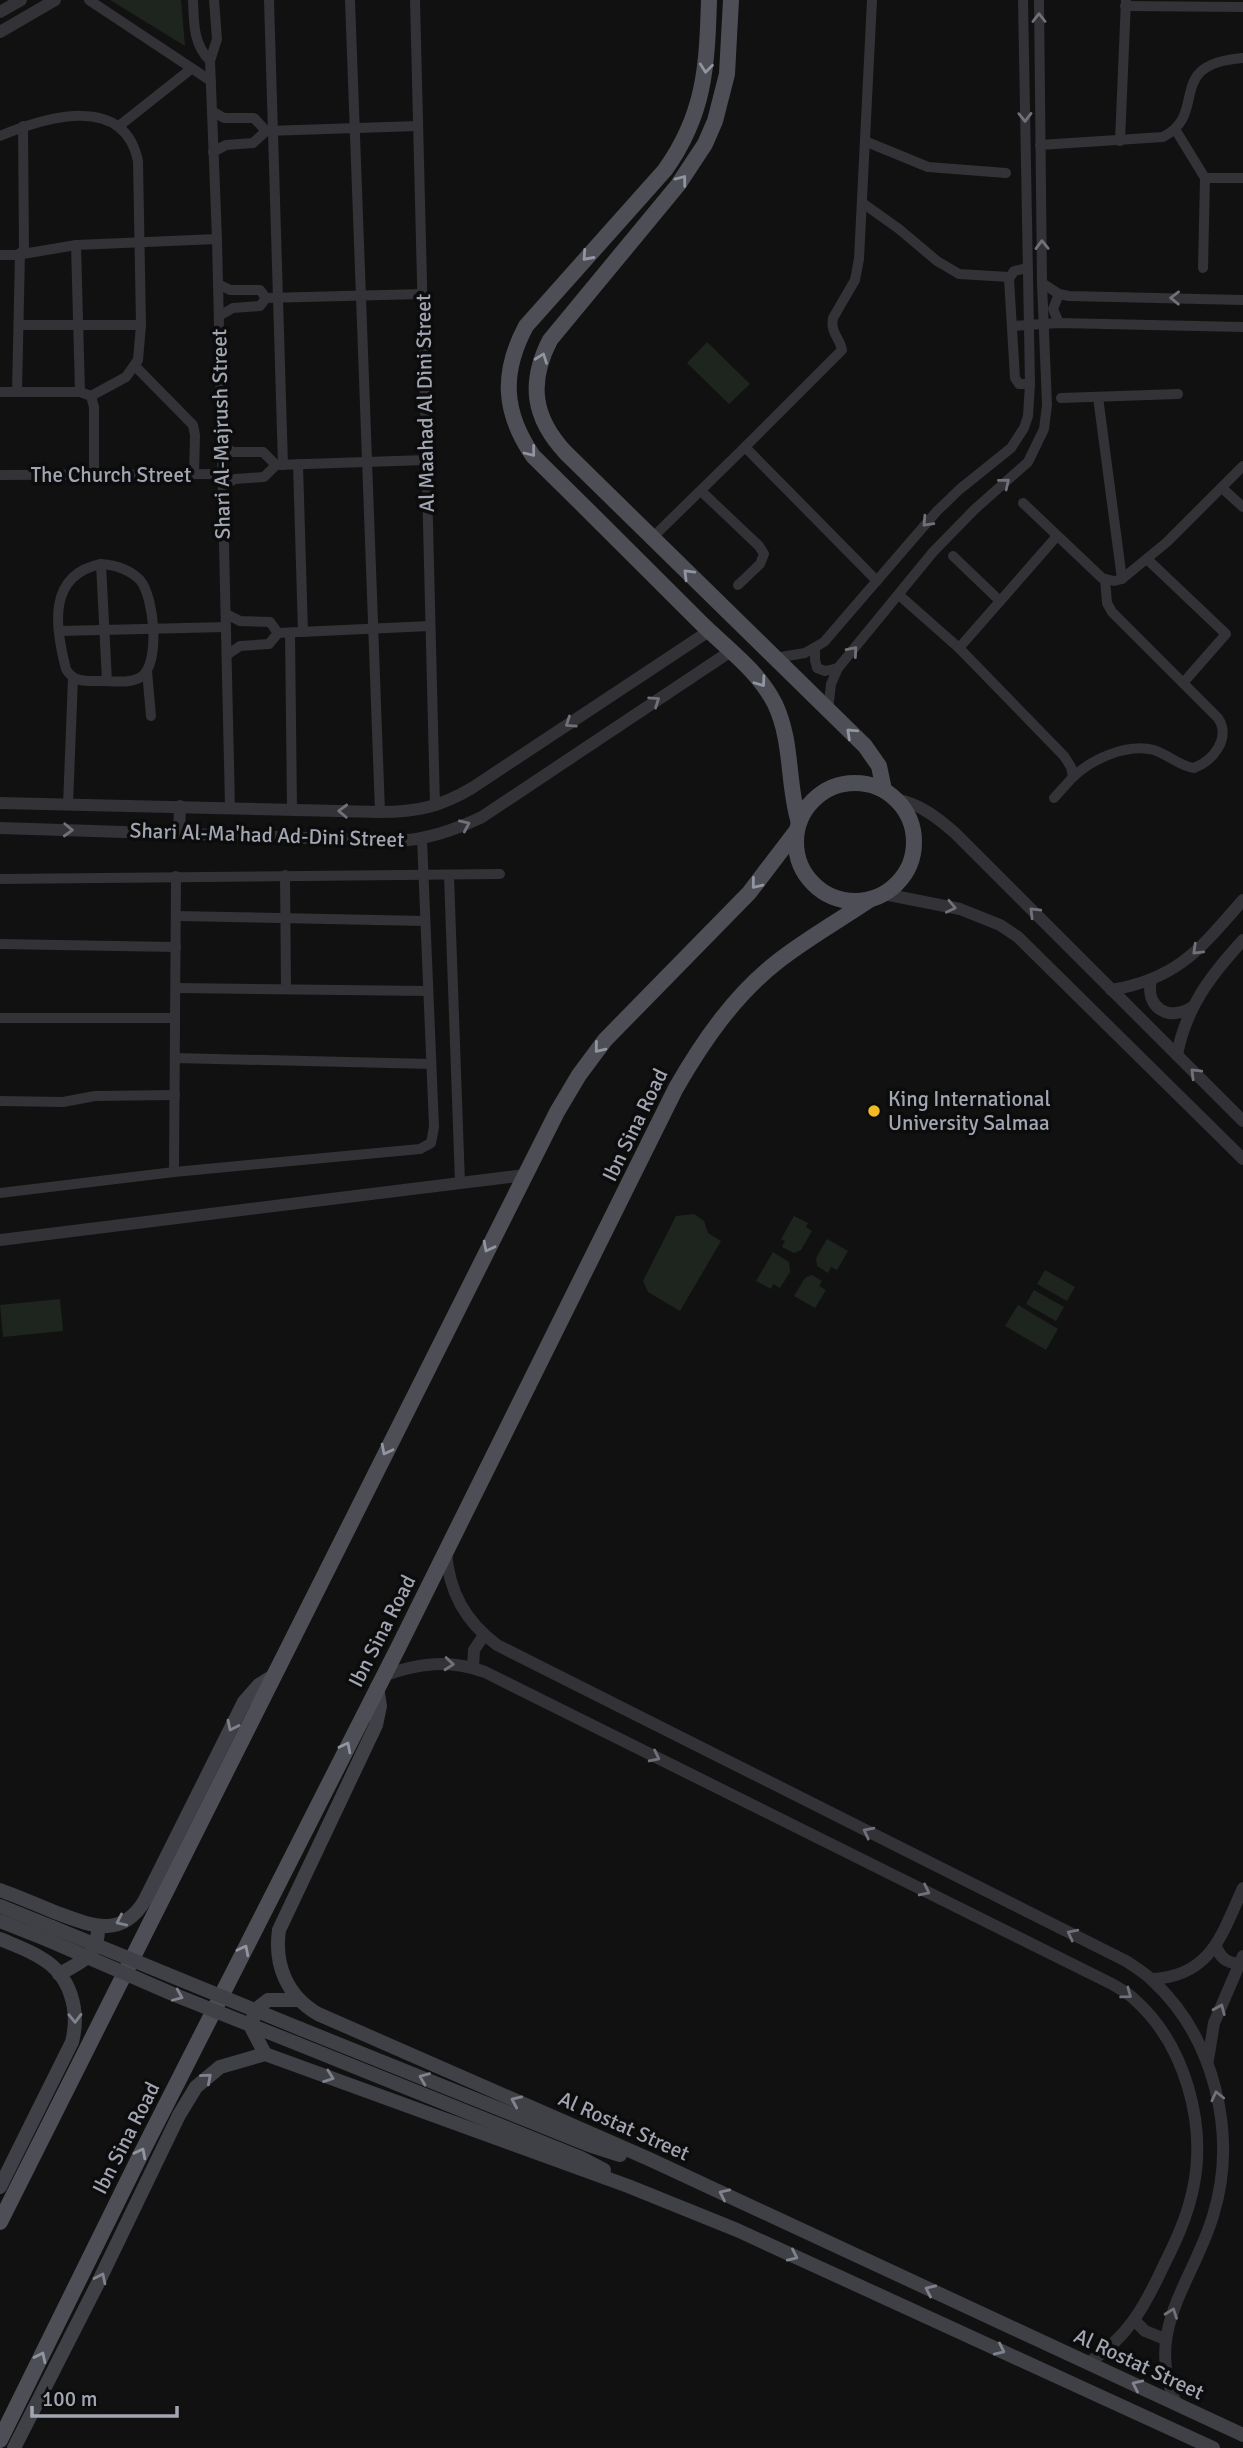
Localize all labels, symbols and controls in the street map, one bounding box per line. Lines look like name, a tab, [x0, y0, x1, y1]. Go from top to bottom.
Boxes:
one-way arrow	[1031, 12, 1047, 22]
one-way arrow	[698, 62, 713, 74]
one-way arrow	[1017, 112, 1033, 123]
one-way arrow	[673, 175, 686, 188]
one-way arrow	[1034, 239, 1049, 250]
one-way arrow	[583, 248, 596, 261]
one-way arrow	[1169, 291, 1180, 306]
street label: Al Maahad Al Dini Street	[410, 293, 440, 513]
street label: Shari Al-Majrush Street	[206, 328, 236, 540]
one-way arrow	[534, 353, 548, 365]
one-way arrow	[523, 444, 536, 457]
street label: The Church Street	[31, 462, 191, 488]
one-way arrow	[997, 479, 1010, 491]
one-way arrow	[922, 514, 935, 527]
one-way arrow	[684, 569, 697, 582]
one-way arrow	[845, 646, 857, 659]
one-way arrow	[752, 674, 765, 687]
one-way arrow	[647, 697, 660, 709]
one-way arrow	[565, 715, 578, 727]
one-way arrow	[846, 729, 859, 741]
one-way arrow	[337, 803, 348, 818]
street label: Shari Al-Ma'had Ad-Dini Street	[129, 817, 405, 853]
one-way arrow	[457, 819, 470, 833]
one-way arrow	[63, 822, 74, 837]
one-way arrow	[752, 876, 764, 889]
one-way arrow	[945, 899, 957, 913]
one-way arrow	[1030, 908, 1042, 920]
one-way arrow	[1192, 942, 1205, 955]
one-way arrow	[594, 1041, 607, 1053]
street label: Ibn Sina Road	[596, 1064, 674, 1186]
one-way arrow	[1190, 1068, 1203, 1081]
place label: King International University Salmaa	[888, 1086, 1051, 1136]
marker: King International University Salmaa	[866, 1103, 882, 1119]
one-way arrow	[483, 1240, 496, 1252]
one-way arrow	[380, 1443, 394, 1455]
street label: Ibn Sina Road	[343, 1571, 421, 1691]
one-way arrow	[444, 1656, 455, 1671]
one-way arrow	[226, 1719, 240, 1731]
one-way arrow	[338, 1742, 352, 1754]
one-way arrow	[648, 1748, 660, 1762]
one-way arrow	[863, 1826, 875, 1840]
one-way arrow	[918, 1882, 930, 1896]
one-way arrow	[116, 1913, 128, 1927]
one-way arrow	[1067, 1929, 1079, 1943]
one-way arrow	[235, 1945, 249, 1957]
one-way arrow	[1119, 1986, 1132, 1999]
one-way arrow	[171, 1988, 184, 2002]
one-way arrow	[1212, 2003, 1226, 2016]
one-way arrow	[67, 2013, 82, 2024]
one-way arrow	[323, 2069, 335, 2083]
one-way arrow	[419, 2073, 431, 2087]
one-way arrow	[198, 2074, 211, 2086]
street label: Ibn Sina Road	[87, 2078, 165, 2198]
street label: Al Rostat Street	[555, 2086, 693, 2166]
one-way arrow	[1210, 2090, 1225, 2102]
one-way arrow	[511, 2095, 524, 2109]
one-way arrow	[133, 2148, 147, 2160]
one-way arrow	[719, 2188, 731, 2202]
one-way arrow	[786, 2247, 798, 2261]
one-way arrow	[92, 2273, 106, 2285]
one-way arrow	[925, 2284, 938, 2298]
one-way arrow	[1164, 2308, 1178, 2320]
street label: Al Rostat Street	[1070, 2323, 1208, 2405]
one-way arrow	[993, 2342, 1005, 2356]
one-way arrow	[32, 2352, 46, 2364]
scale bar	[32, 2374, 177, 2418]
one-way arrow	[1132, 2379, 1144, 2393]
text: 100 m	[42, 2386, 97, 2412]

